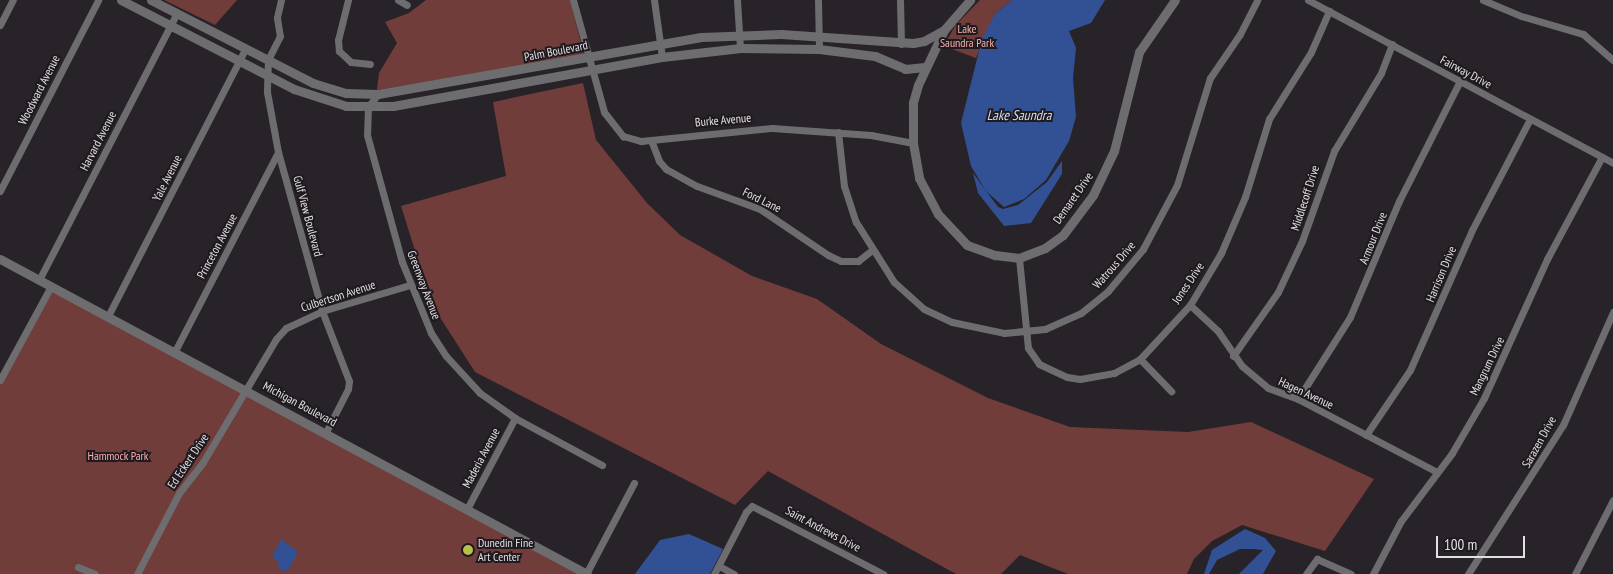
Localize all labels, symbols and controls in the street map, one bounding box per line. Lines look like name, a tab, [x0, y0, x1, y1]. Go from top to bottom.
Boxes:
park label: Lake Saundra Park	[940, 22, 994, 50]
street label: Palm Boulevard	[523, 38, 589, 64]
street label: Fairway Drive	[1438, 52, 1494, 92]
street label: Woodward Avenue	[15, 53, 63, 127]
water label: Lake Saundra	[987, 107, 1051, 123]
street label: Harvard Avenue	[77, 109, 119, 173]
street label: Burke Avenue	[694, 110, 752, 130]
street label: Yale Avenue	[149, 152, 185, 204]
street label: Middlecoff Drive	[1288, 163, 1322, 233]
street label: Demaret Drive	[1050, 169, 1096, 227]
street label: Gulf View Boulevard	[290, 174, 326, 258]
street label: Ford Lane	[740, 185, 784, 215]
street label: Armour Drive	[1356, 210, 1390, 266]
street label: Princeton Avenue	[194, 211, 240, 281]
street label: Watrous Drive	[1090, 238, 1138, 292]
street label: Harrison Drive	[1423, 244, 1459, 304]
street label: Greenway Avenue	[404, 248, 444, 322]
street label: Jones Drive	[1169, 260, 1207, 306]
street label: Culbertson Avenue	[299, 277, 377, 315]
street label: Mangrum Drive	[1467, 334, 1507, 398]
street label: Hagen Avenue	[1276, 374, 1336, 412]
street label: Michigan Boulevard	[261, 378, 339, 430]
street label: Sarazen Drive	[1519, 414, 1559, 470]
street label: Maderia Avenue	[459, 425, 503, 491]
street label: Ed Eckert Drive	[164, 431, 212, 491]
park label: Hammock Park	[87, 449, 149, 463]
street label: Saint Andrews Drive	[783, 503, 863, 555]
scale bar	[1438, 526, 1527, 558]
text: 100 m	[1444, 535, 1477, 554]
place label: Dunedin Fine Art Center	[478, 536, 533, 564]
marker: Dunedin Fine Art Center	[462, 544, 474, 556]

